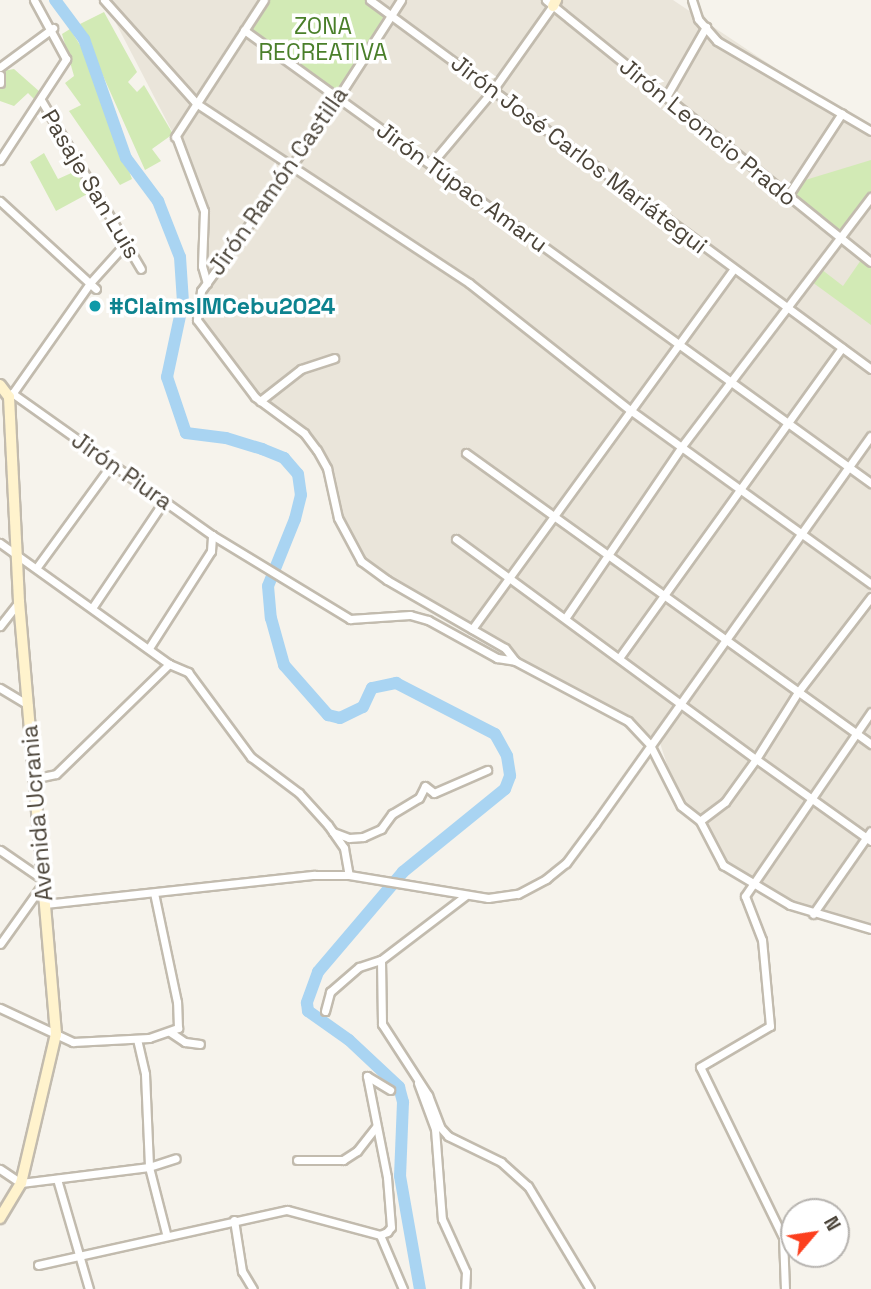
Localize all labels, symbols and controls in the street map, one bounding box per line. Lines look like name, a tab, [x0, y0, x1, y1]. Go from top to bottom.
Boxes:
park label: ZONA RECREATIVA	[258, 12, 388, 66]
street label: Jirón José Carlos Mariátegui	[446, 49, 712, 259]
street label: Jirón Leoncio Prado	[614, 52, 802, 212]
street label: Jirón Ramón Castilla	[202, 81, 354, 281]
street label: Pasaje San Luis	[36, 105, 146, 263]
street label: Jirón Túpac Amaru	[371, 116, 553, 258]
place label: #ClaimsIMCebu2024	[109, 292, 335, 320]
marker: #ClaimsIMCebu2024	[87, 298, 103, 314]
street label: Jirón Piura	[66, 426, 178, 516]
street label: Avenida Ucrania	[16, 724, 58, 902]
north arrow	[780, 1198, 850, 1268]
text: N	[818, 1212, 846, 1235]

